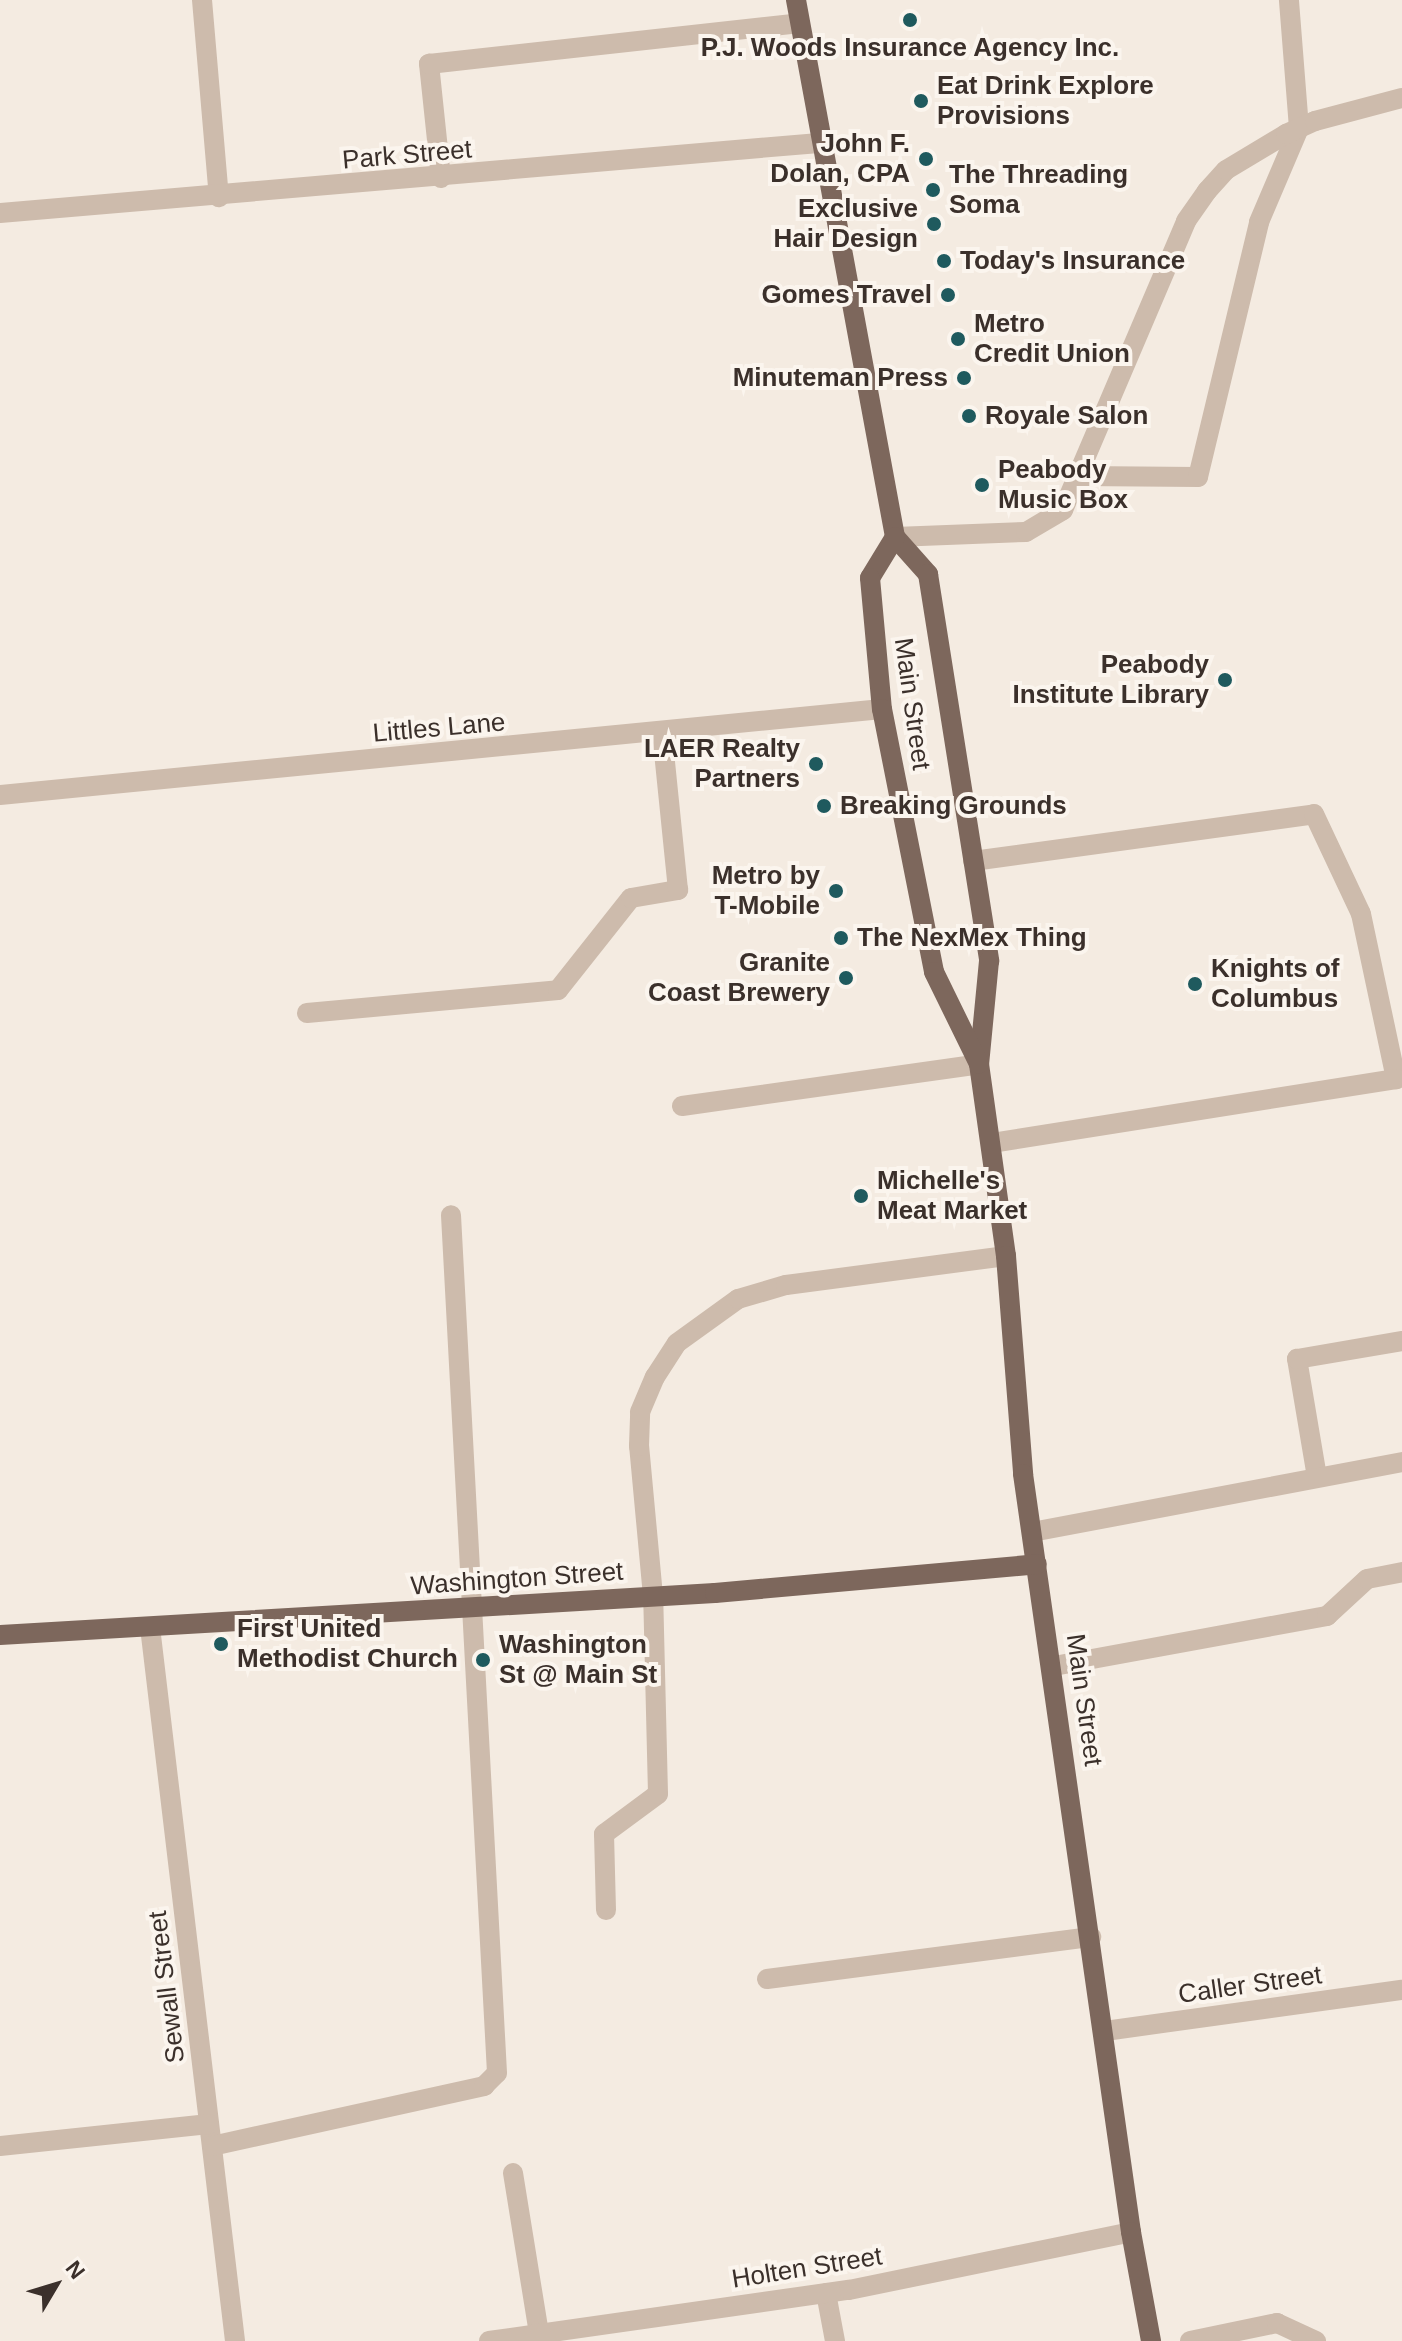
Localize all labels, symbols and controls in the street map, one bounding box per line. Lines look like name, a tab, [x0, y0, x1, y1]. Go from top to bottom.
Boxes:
marker: P.J. Woods Insurance Agency Inc.	[901, 11, 919, 29]
place label: P.J. Woods Insurance Agency Inc.	[700, 32, 1120, 64]
place label: Eat Drink Explore Provisions	[937, 70, 1154, 132]
marker: Eat Drink Explore Provisions	[912, 92, 930, 110]
place label: John F. Dolan, CPA	[770, 128, 910, 190]
street label: Park Street	[341, 134, 473, 176]
marker: John F. Dolan, CPA	[917, 150, 935, 168]
place label: The Threading Soma	[949, 159, 1128, 220]
marker: The Threading Soma	[924, 181, 942, 199]
place label: Exclusive Hair Design	[774, 193, 918, 254]
marker: Exclusive Hair Design	[925, 215, 943, 233]
place label: Today's Insurance	[960, 245, 1185, 277]
marker: Today's Insurance	[935, 252, 953, 270]
place label: Gomes Travel	[761, 279, 932, 311]
marker: Gomes Travel	[939, 286, 957, 304]
place label: Metro Credit Union	[974, 308, 1130, 370]
marker: Metro Credit Union	[949, 330, 967, 348]
place label: Minuteman Press	[733, 362, 948, 394]
marker: Minuteman Press	[955, 369, 973, 387]
place label: Royale Salon	[985, 400, 1148, 432]
marker: Royale Salon	[960, 407, 978, 425]
place label: Peabody Music Box	[998, 454, 1128, 516]
marker: Peabody Music Box	[973, 476, 991, 494]
street label: Main Street	[887, 636, 937, 772]
place label: Peabody Institute Library	[1013, 649, 1209, 710]
marker: Peabody Institute Library	[1216, 671, 1234, 689]
street label: Littles Lane	[371, 707, 507, 749]
place label: LAER Realty Partners	[644, 733, 800, 794]
marker: LAER Realty Partners	[807, 755, 825, 773]
place label: Breaking Grounds	[840, 790, 1067, 822]
marker: Breaking Grounds	[815, 797, 833, 815]
place label: Metro by T-Mobile	[712, 860, 820, 922]
marker: Metro by T-Mobile	[827, 882, 845, 900]
place label: The NexMex Thing	[857, 922, 1087, 954]
marker: The NexMex Thing	[832, 929, 850, 947]
place label: Granite Coast Brewery	[648, 947, 830, 1008]
place label: Knights of Columbus	[1211, 953, 1340, 1014]
marker: Granite Coast Brewery	[837, 969, 855, 987]
marker: Knights of Columbus	[1186, 975, 1204, 993]
place label: Michelle's Meat Market	[877, 1165, 1027, 1226]
marker: Michelle's Meat Market	[852, 1187, 870, 1205]
street label: Washington Street	[410, 1556, 624, 1602]
place label: First United Methodist Church	[237, 1613, 458, 1674]
place label: Washington St @ Main St	[499, 1629, 657, 1690]
street label: Main Street	[1059, 1632, 1109, 1768]
marker: First United Methodist Church	[212, 1635, 230, 1653]
marker: Washington St @ Main St	[474, 1651, 492, 1669]
street label: Sewall Street	[142, 1909, 192, 2065]
street label: Caller Street	[1176, 1959, 1324, 2011]
street label: Holten Street	[730, 2241, 884, 2295]
north arrow	[16, 2245, 96, 2325]
text: N	[61, 2256, 90, 2284]

